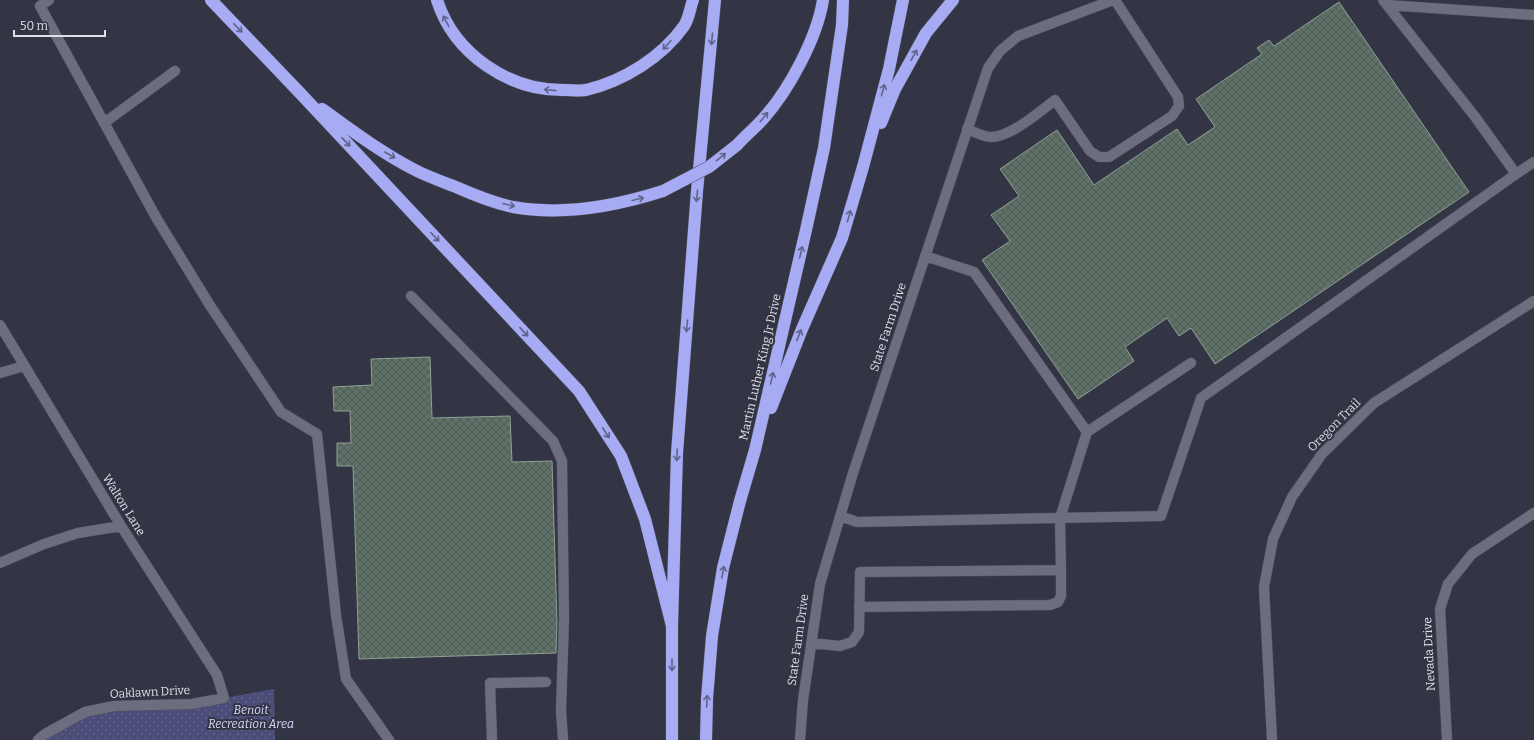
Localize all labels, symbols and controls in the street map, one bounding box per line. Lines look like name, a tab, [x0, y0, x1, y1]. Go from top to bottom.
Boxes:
scale bar	[14, 12, 105, 38]
one-way arrow	[442, 15, 449, 27]
text: 50 m	[20, 19, 49, 33]
one-way arrow	[233, 23, 243, 33]
one-way arrow	[708, 32, 715, 45]
one-way arrow	[662, 40, 671, 50]
one-way arrow	[910, 49, 918, 61]
one-way arrow	[880, 84, 888, 97]
one-way arrow	[544, 86, 557, 93]
one-way arrow	[760, 112, 769, 123]
one-way arrow	[341, 137, 351, 147]
one-way arrow	[384, 152, 396, 160]
one-way arrow	[716, 153, 726, 162]
one-way arrow	[694, 189, 701, 202]
one-way arrow	[631, 194, 644, 202]
one-way arrow	[503, 202, 516, 210]
one-way arrow	[846, 209, 853, 222]
one-way arrow	[430, 232, 440, 242]
one-way arrow	[798, 246, 806, 259]
street label: State Farm Drive	[867, 281, 909, 373]
street label: Martin Luther King Jr Drive	[736, 292, 784, 442]
one-way arrow	[683, 319, 690, 332]
one-way arrow	[519, 327, 528, 337]
one-way arrow	[796, 330, 804, 342]
one-way arrow	[769, 372, 776, 385]
street label: Oregon Trail	[1305, 395, 1364, 454]
one-way arrow	[601, 427, 610, 438]
one-way arrow	[673, 448, 680, 461]
street label: Walton Lane	[100, 472, 148, 538]
one-way arrow	[719, 566, 727, 579]
street label: State Farm Drive	[785, 593, 811, 687]
street label: Nevada Drive	[1420, 617, 1438, 691]
one-way arrow	[668, 658, 676, 671]
street label: Oaklawn Drive	[109, 683, 191, 701]
one-way arrow	[703, 695, 710, 708]
park label: Benoit Recreation Area	[208, 703, 294, 731]

